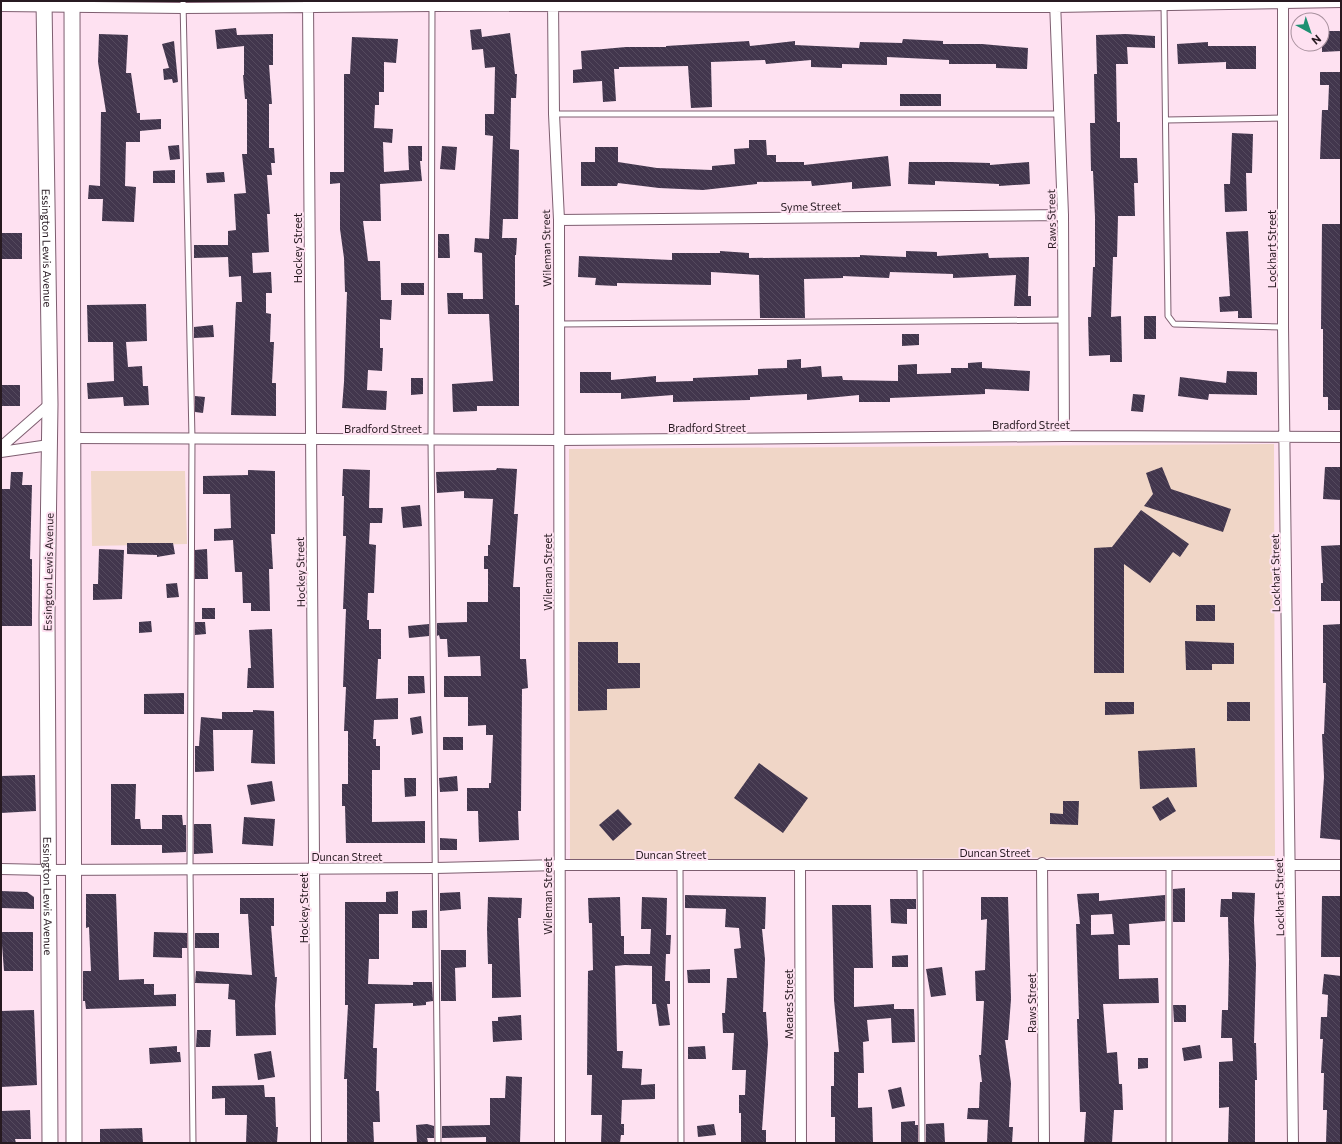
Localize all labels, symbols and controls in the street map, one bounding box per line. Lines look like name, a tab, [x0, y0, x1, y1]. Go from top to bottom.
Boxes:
north arrow	[1290, 12, 1330, 52]
text: N	[1309, 32, 1324, 48]
street label: Raws Street	[1044, 188, 1058, 249]
street label: Essington Lewis Avenue	[40, 189, 55, 308]
street label: Syme Street	[781, 199, 842, 213]
street label: Wileman Street	[539, 209, 553, 287]
street label: Lockhart Street	[1265, 209, 1278, 288]
street label: Hockey Street	[291, 212, 304, 283]
street label: Bradford Street	[992, 418, 1070, 431]
street label: Bradford Street	[668, 421, 746, 434]
street label: Bradford Street	[344, 422, 422, 435]
street label: Essington Lewis Avenue	[40, 513, 56, 631]
street label: Wileman Street	[541, 533, 554, 611]
street label: Lockhart Street	[1268, 533, 1282, 612]
street label: Hockey Street	[293, 536, 307, 607]
street label: Essington Lewis Avenue	[42, 837, 55, 955]
street label: Duncan Street	[959, 846, 1031, 859]
street label: Duncan Street	[635, 848, 707, 861]
street label: Duncan Street	[311, 850, 383, 863]
street label: Wileman Street	[541, 857, 554, 935]
street label: Lockhart Street	[1272, 857, 1286, 936]
street label: Hockey Street	[297, 872, 310, 943]
street label: Meares Street	[782, 968, 795, 1039]
street label: Raws Street	[1025, 973, 1038, 1033]

